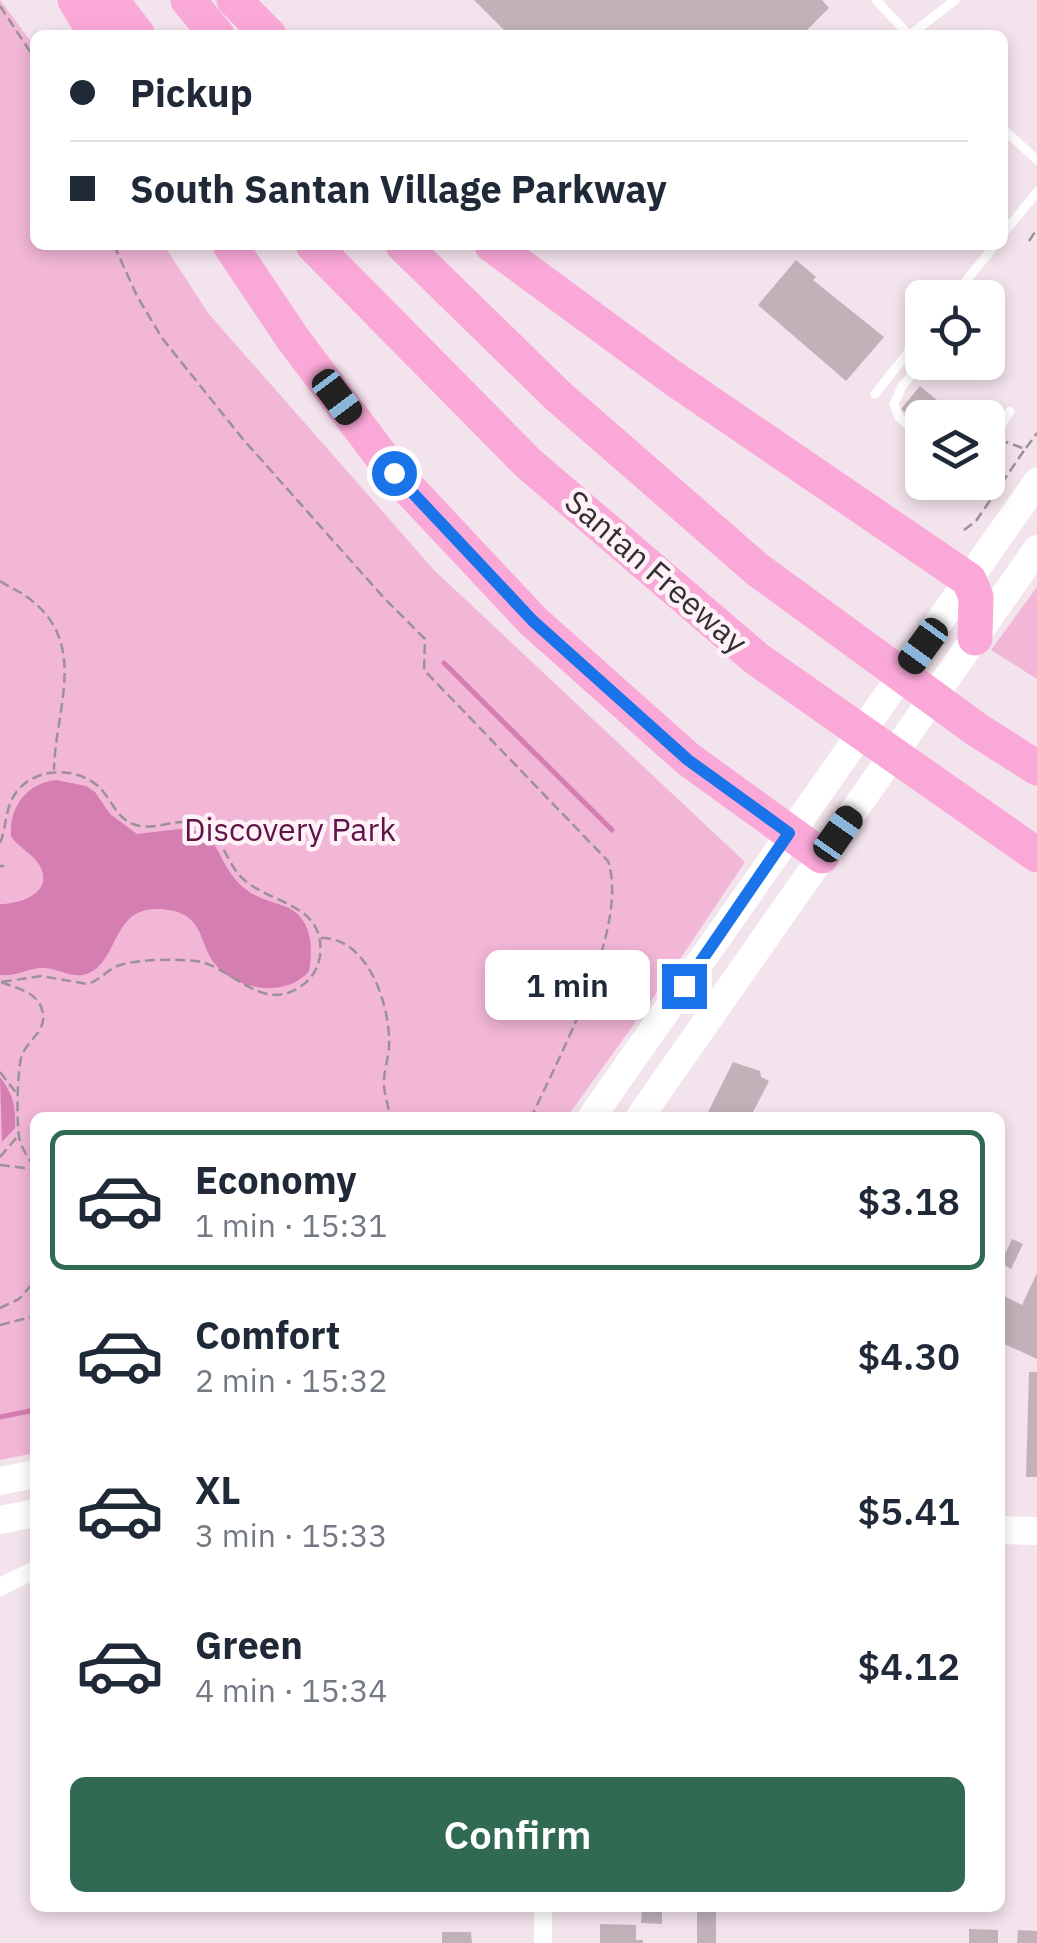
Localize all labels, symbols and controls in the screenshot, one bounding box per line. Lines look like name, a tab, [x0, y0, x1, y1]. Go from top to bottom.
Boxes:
text: Pickup	[130, 68, 253, 117]
text: South Santan Village Parkway	[130, 164, 667, 213]
map controls	[905, 280, 1005, 500]
button: locate	[905, 280, 1005, 380]
car	[307, 364, 367, 430]
button: layers	[905, 400, 1005, 500]
route start	[372, 451, 417, 496]
street label: Santan Freeway	[556, 480, 757, 662]
car	[893, 613, 953, 679]
car	[809, 801, 867, 867]
park label: Discovery Park	[184, 808, 396, 850]
callout: 1 min	[484, 951, 649, 1021]
text: 1 min	[526, 964, 609, 1006]
route end	[662, 964, 707, 1009]
icon: car	[75, 1155, 165, 1245]
text: Economy	[195, 1155, 357, 1204]
text: $3.18	[857, 1176, 960, 1225]
text: 1 min · 15:31	[195, 1204, 388, 1246]
icon: car	[75, 1310, 165, 1400]
text: Comfort	[195, 1310, 340, 1359]
text: $4.30	[857, 1331, 960, 1380]
text: 2 min · 15:32	[195, 1359, 388, 1401]
icon: car	[75, 1465, 165, 1555]
text: XL	[195, 1465, 241, 1514]
text: $5.41	[857, 1486, 960, 1535]
text: 3 min · 15:33	[195, 1514, 388, 1556]
icon: car	[75, 1620, 165, 1710]
text: Green	[195, 1620, 303, 1669]
text: $4.12	[857, 1641, 960, 1690]
text: 4 min · 15:34	[195, 1669, 388, 1711]
button: Confirm	[70, 1777, 965, 1892]

